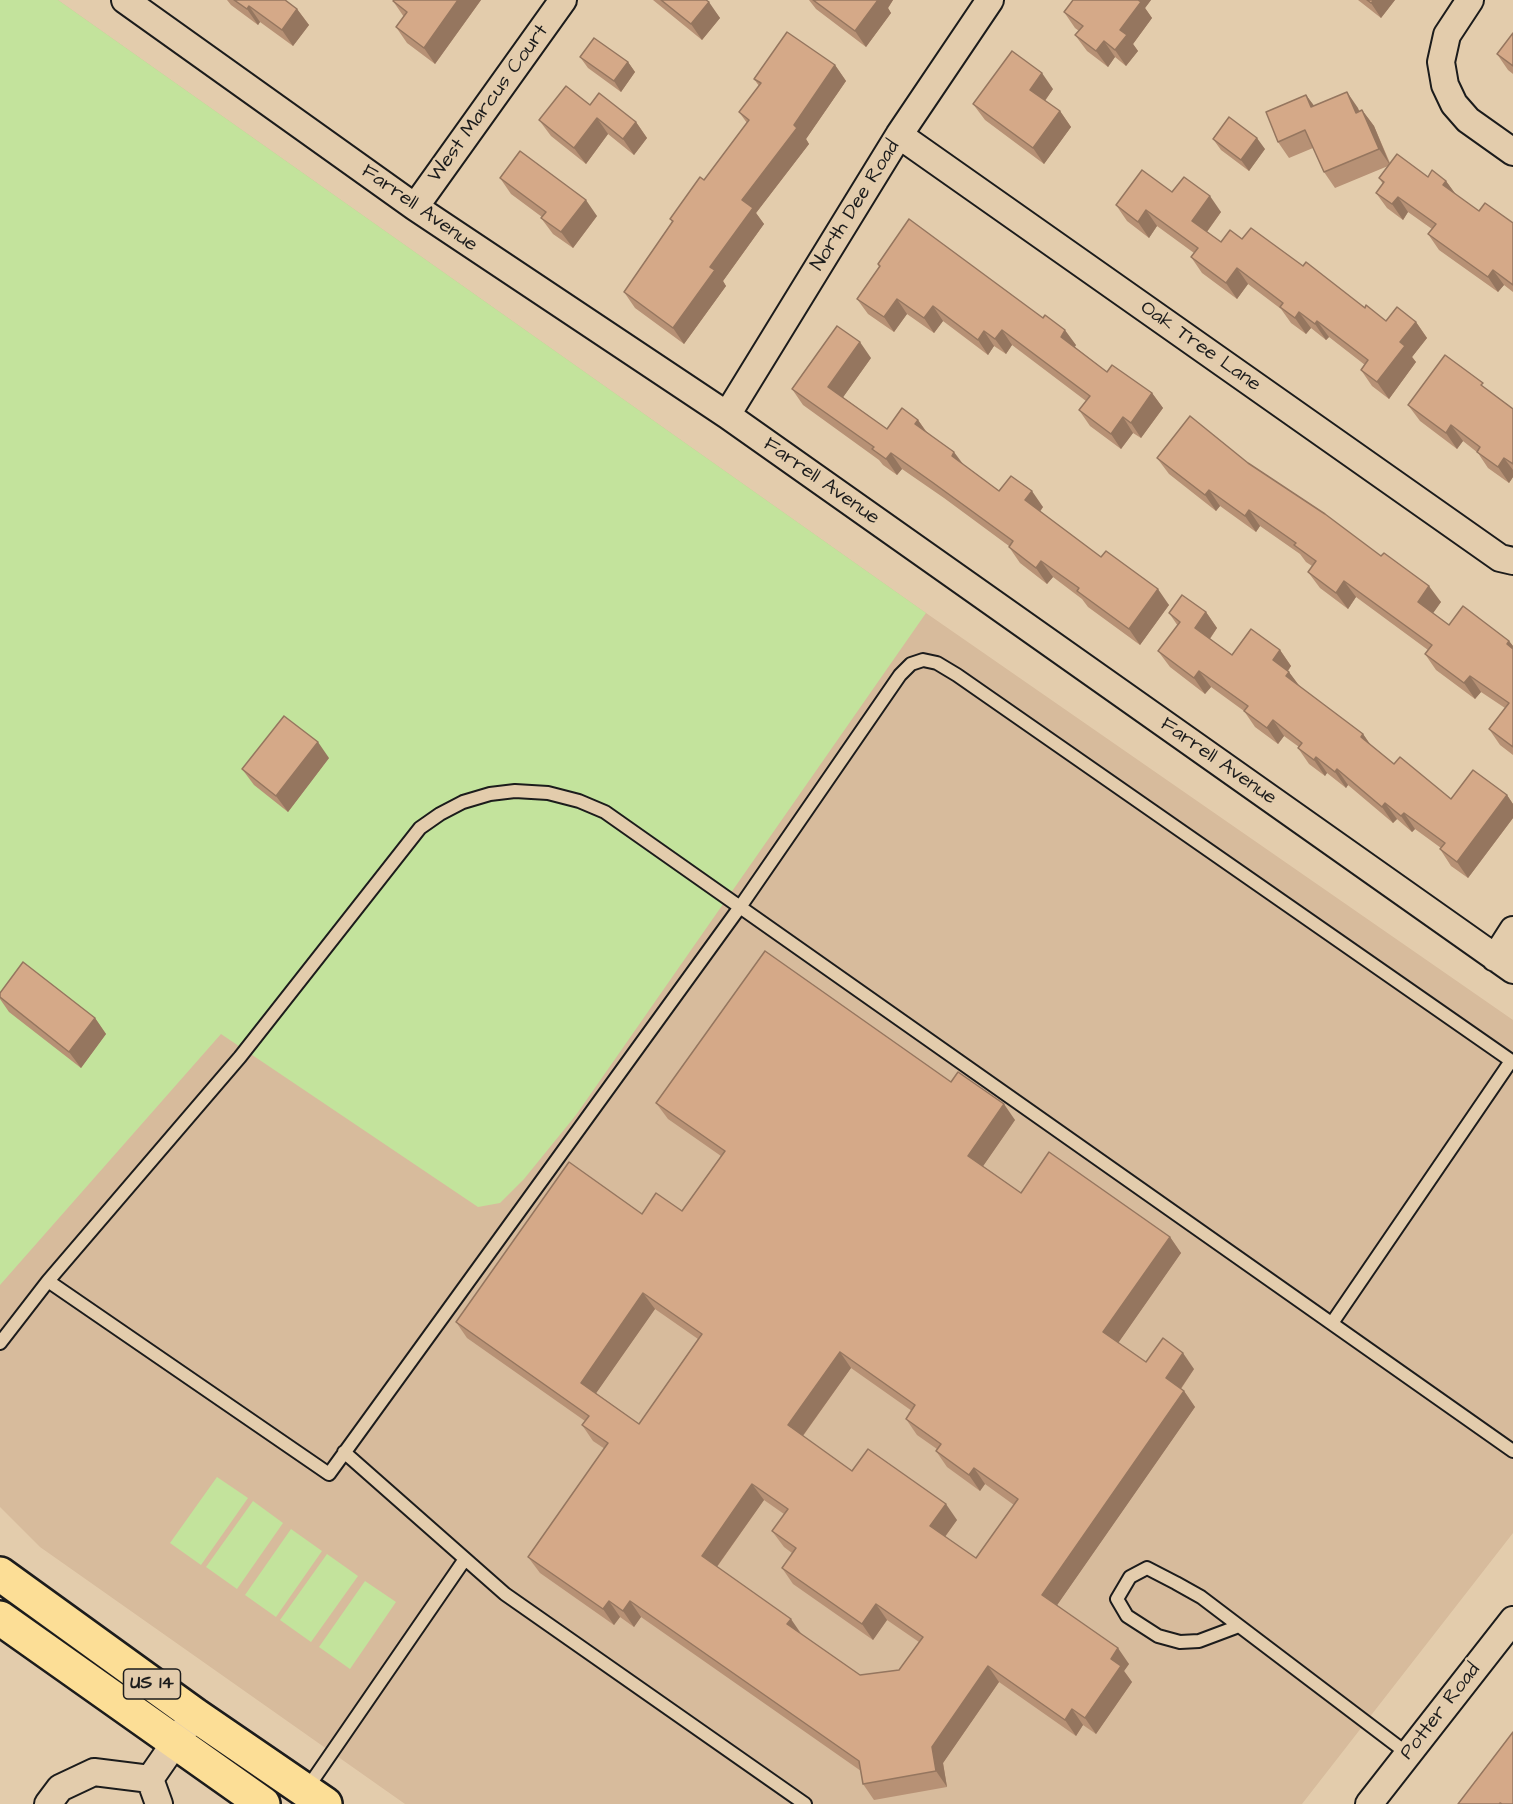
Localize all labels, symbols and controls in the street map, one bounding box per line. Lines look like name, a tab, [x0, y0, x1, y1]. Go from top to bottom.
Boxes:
street label: West Marcus Court	[424, 20, 554, 188]
street label: North Dee Road	[806, 136, 906, 276]
street label: Farrell Avenue	[356, 160, 482, 258]
street label: Oak Tree Lane	[1135, 296, 1265, 398]
street label: Farrell Avenue	[758, 433, 884, 531]
street label: Farrell Avenue	[1155, 713, 1281, 811]
street label: Potter Road	[1396, 1659, 1486, 1765]
road number: US 14	[124, 1669, 180, 1699]

